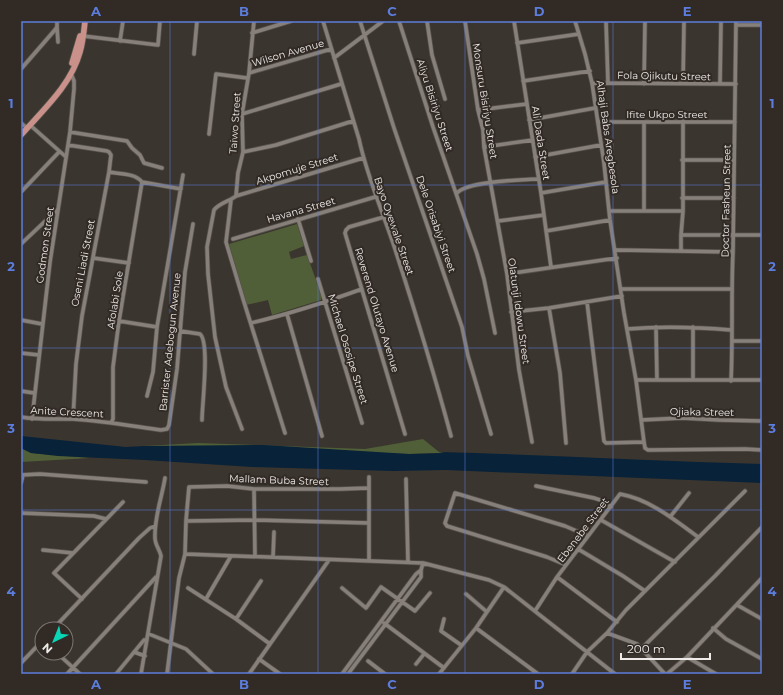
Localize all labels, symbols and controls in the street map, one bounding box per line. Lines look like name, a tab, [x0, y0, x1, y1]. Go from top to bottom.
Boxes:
text: A	[90, 3, 102, 19]
text: B	[239, 3, 249, 19]
text: C	[387, 3, 397, 19]
text: D	[534, 3, 545, 19]
text: E	[683, 3, 692, 19]
street label: Wilson Avenue	[250, 36, 326, 70]
street label: Monsuru Bisiriyu Street	[469, 42, 501, 160]
street label: Aliyu Bisiriyu Street	[414, 57, 456, 153]
street label: Fola Ojikutu Street	[617, 69, 711, 83]
street label: Alhaji Babs Aregbesola	[594, 79, 622, 195]
street label: Taiwo Street	[226, 92, 244, 154]
text: 1	[8, 95, 14, 111]
text: 1	[769, 95, 775, 111]
street label: Ali Dada Street	[529, 105, 553, 181]
street label: Ifite Ukpo Street	[626, 108, 708, 121]
street label: Doctor Fasheun Street	[719, 144, 733, 258]
street label: Akpomuje Street	[254, 150, 340, 188]
street label: Dele Orisabiyi Street	[413, 174, 459, 274]
street label: Bayo Oyewale Street	[371, 175, 417, 277]
street label: Havana Street	[265, 194, 337, 226]
street label: Godmon Street	[33, 206, 57, 284]
street label: Oseni Liadi Street	[68, 218, 98, 308]
street label: Reverend Olutayo Avenue	[352, 246, 402, 374]
street label: Olatunji Idowu Street	[505, 257, 533, 365]
text: 2	[7, 258, 15, 274]
text: 2	[768, 258, 776, 274]
street label: Afolabi Sole	[104, 270, 126, 330]
street label: Barrister Adebogun Avenue	[156, 272, 184, 412]
street label: Michael Ososipe Street	[325, 292, 371, 406]
street label: Anite Crescent	[30, 404, 104, 420]
street label: Ojiaka Street	[670, 405, 734, 419]
text: 3	[6, 420, 15, 436]
text: 3	[767, 420, 776, 436]
street label: Mallam Buba Street	[229, 472, 329, 488]
street label: Ebenebe Street	[554, 495, 612, 565]
text: 4	[7, 583, 16, 599]
text: 4	[768, 583, 777, 599]
north arrow	[34, 621, 74, 661]
scale bar	[621, 635, 710, 661]
text: N	[39, 640, 55, 656]
text: 200 m	[627, 641, 666, 656]
text: A	[90, 676, 102, 692]
text: B	[239, 676, 249, 692]
text: C	[387, 676, 397, 692]
text: D	[534, 676, 545, 692]
text: E	[683, 676, 692, 692]

